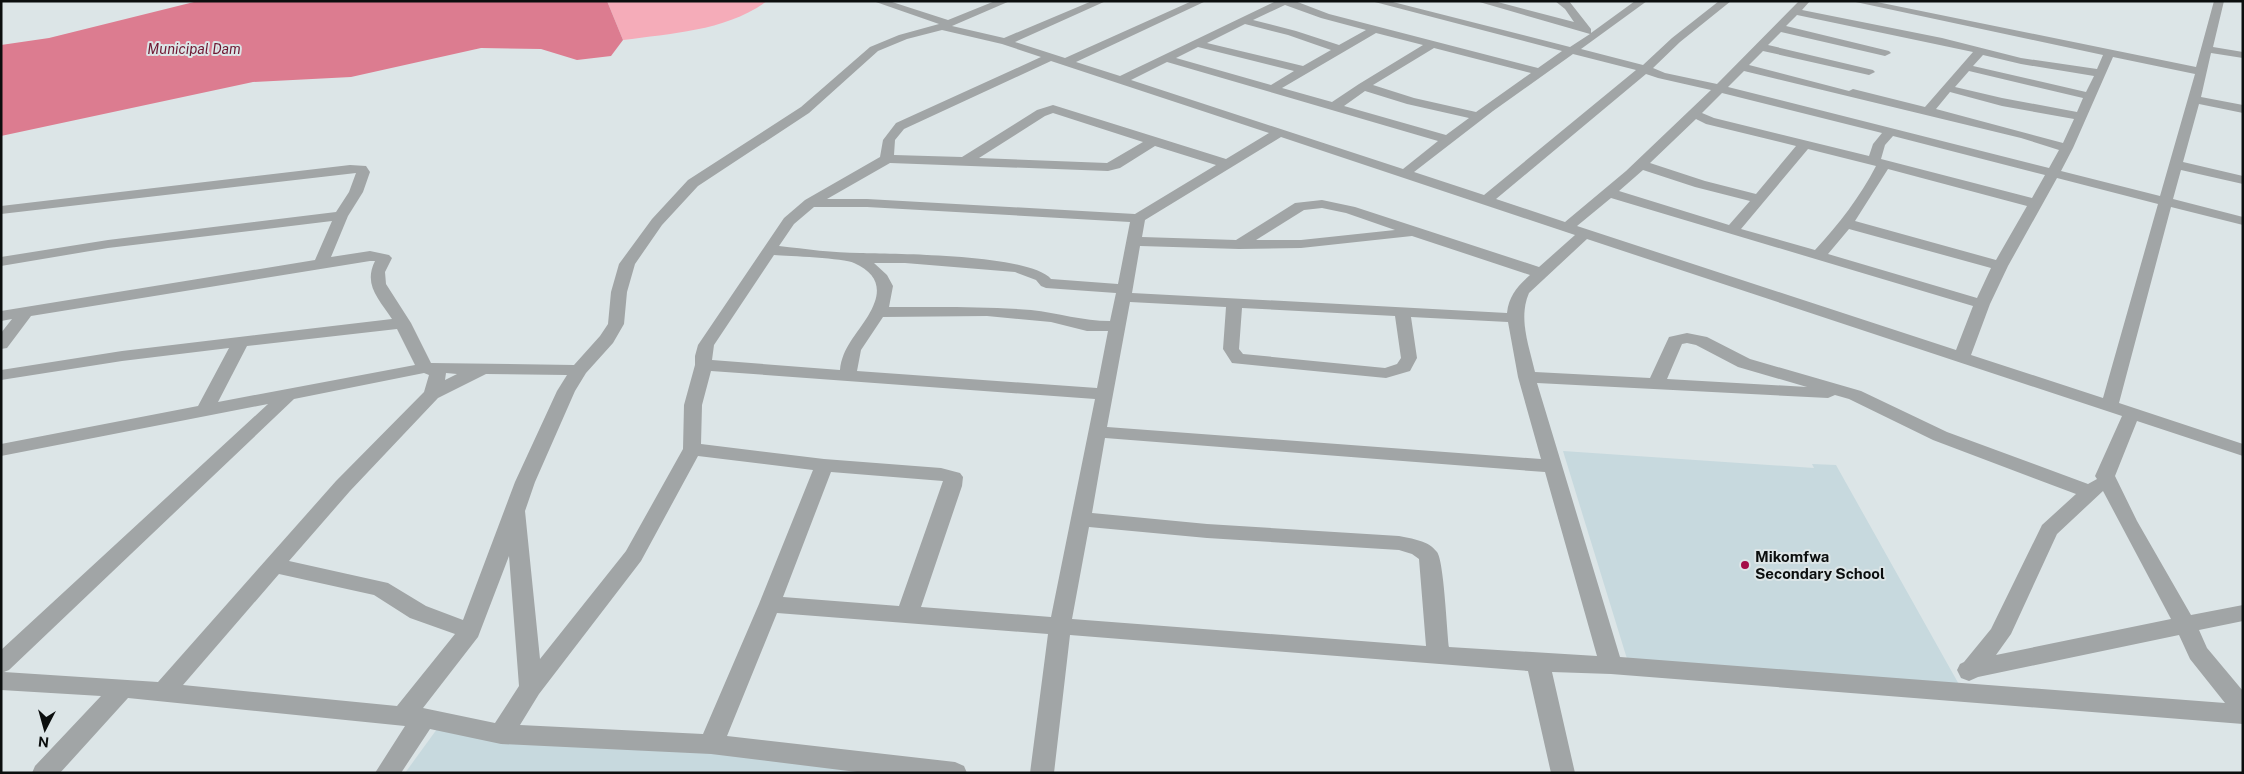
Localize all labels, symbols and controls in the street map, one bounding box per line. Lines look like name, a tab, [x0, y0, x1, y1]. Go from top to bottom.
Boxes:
water label: Municipal Dam	[147, 41, 241, 57]
place label: Mikomfwa Secondary School	[1755, 548, 1885, 582]
marker: Mikomfwa Secondary School	[1739, 559, 1751, 571]
north arrow	[20, 704, 70, 754]
text: N	[37, 733, 50, 750]

